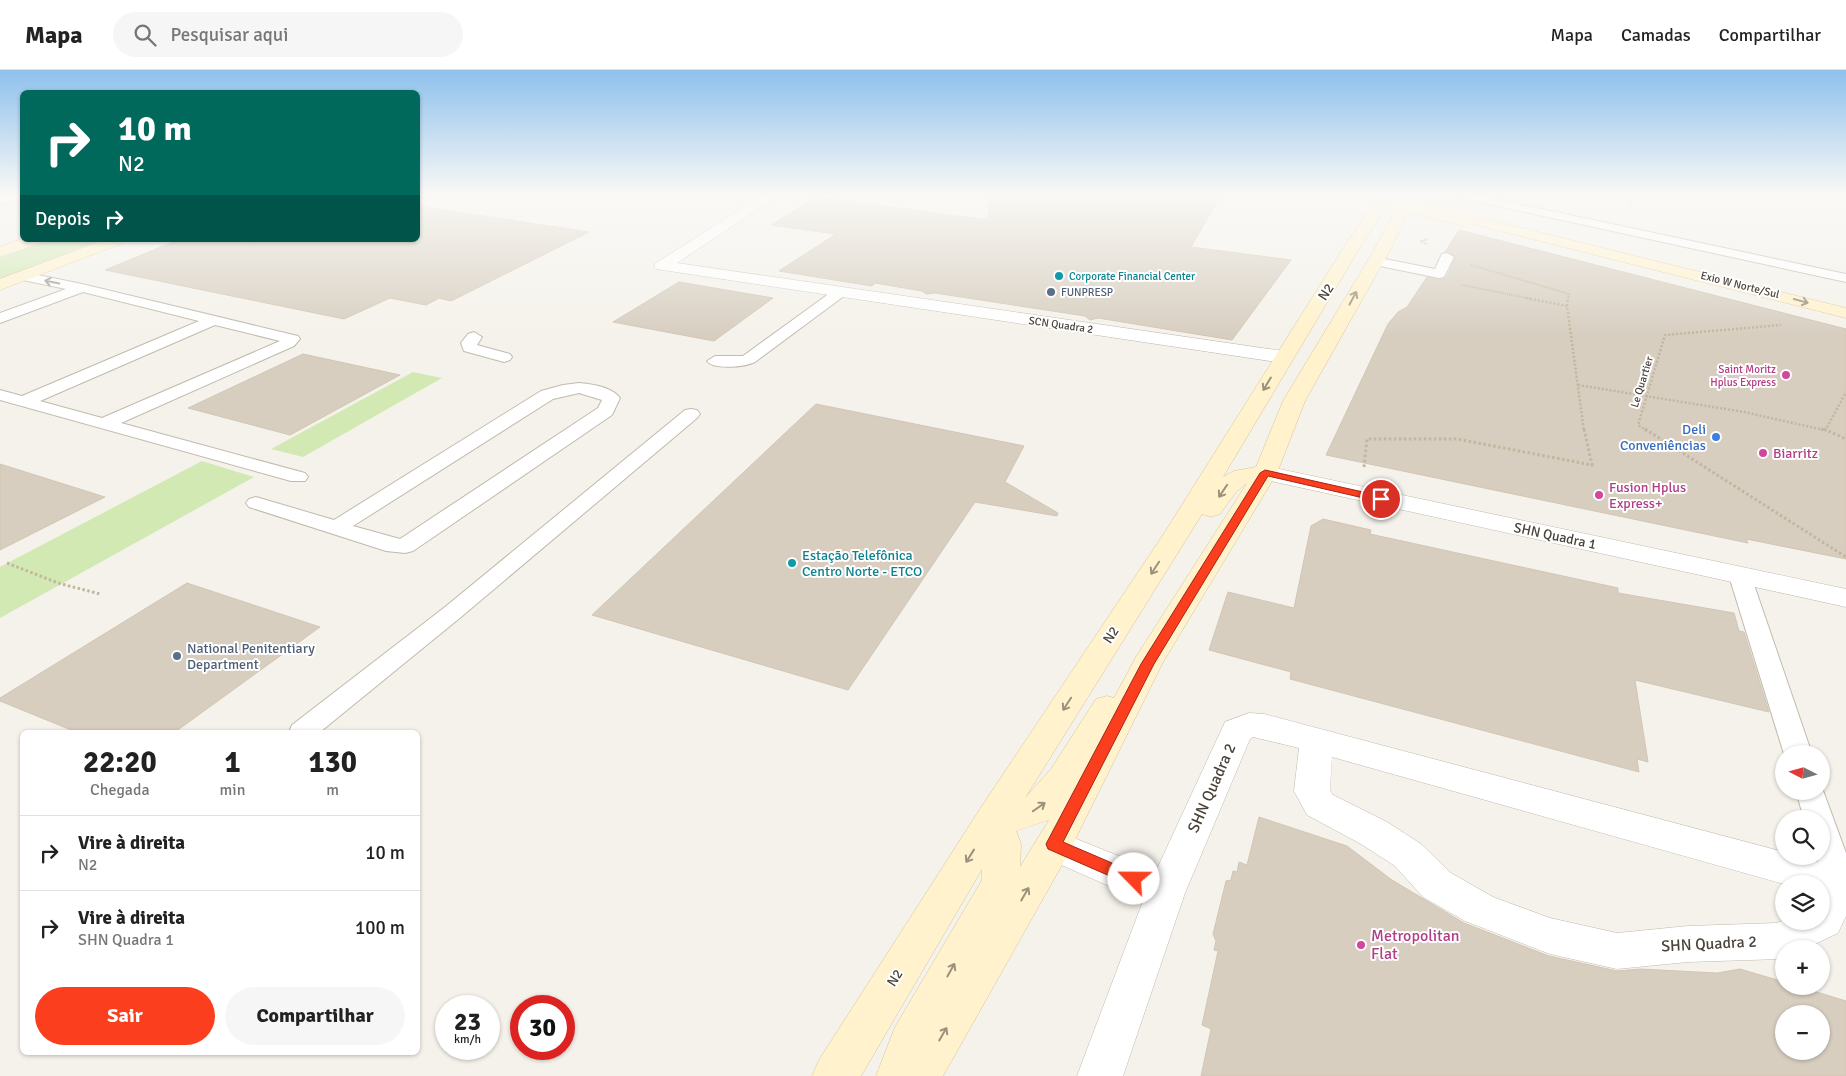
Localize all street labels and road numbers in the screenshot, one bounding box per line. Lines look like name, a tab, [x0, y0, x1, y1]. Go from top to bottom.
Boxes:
street label: Exio W Norte/Sul	[1699, 269, 1781, 301]
street label: N2	[1314, 280, 1338, 304]
street label: SCN Quadra 2	[1028, 314, 1094, 336]
street label: Le Quartier	[1628, 355, 1656, 409]
street label: SHN Quadra 1	[1512, 519, 1598, 553]
street label: N2	[1099, 623, 1123, 647]
street label: SHN Quadra 2	[1183, 740, 1241, 836]
street label: SHN Quadra 2	[1661, 932, 1757, 956]
street label: N2	[883, 966, 907, 990]

